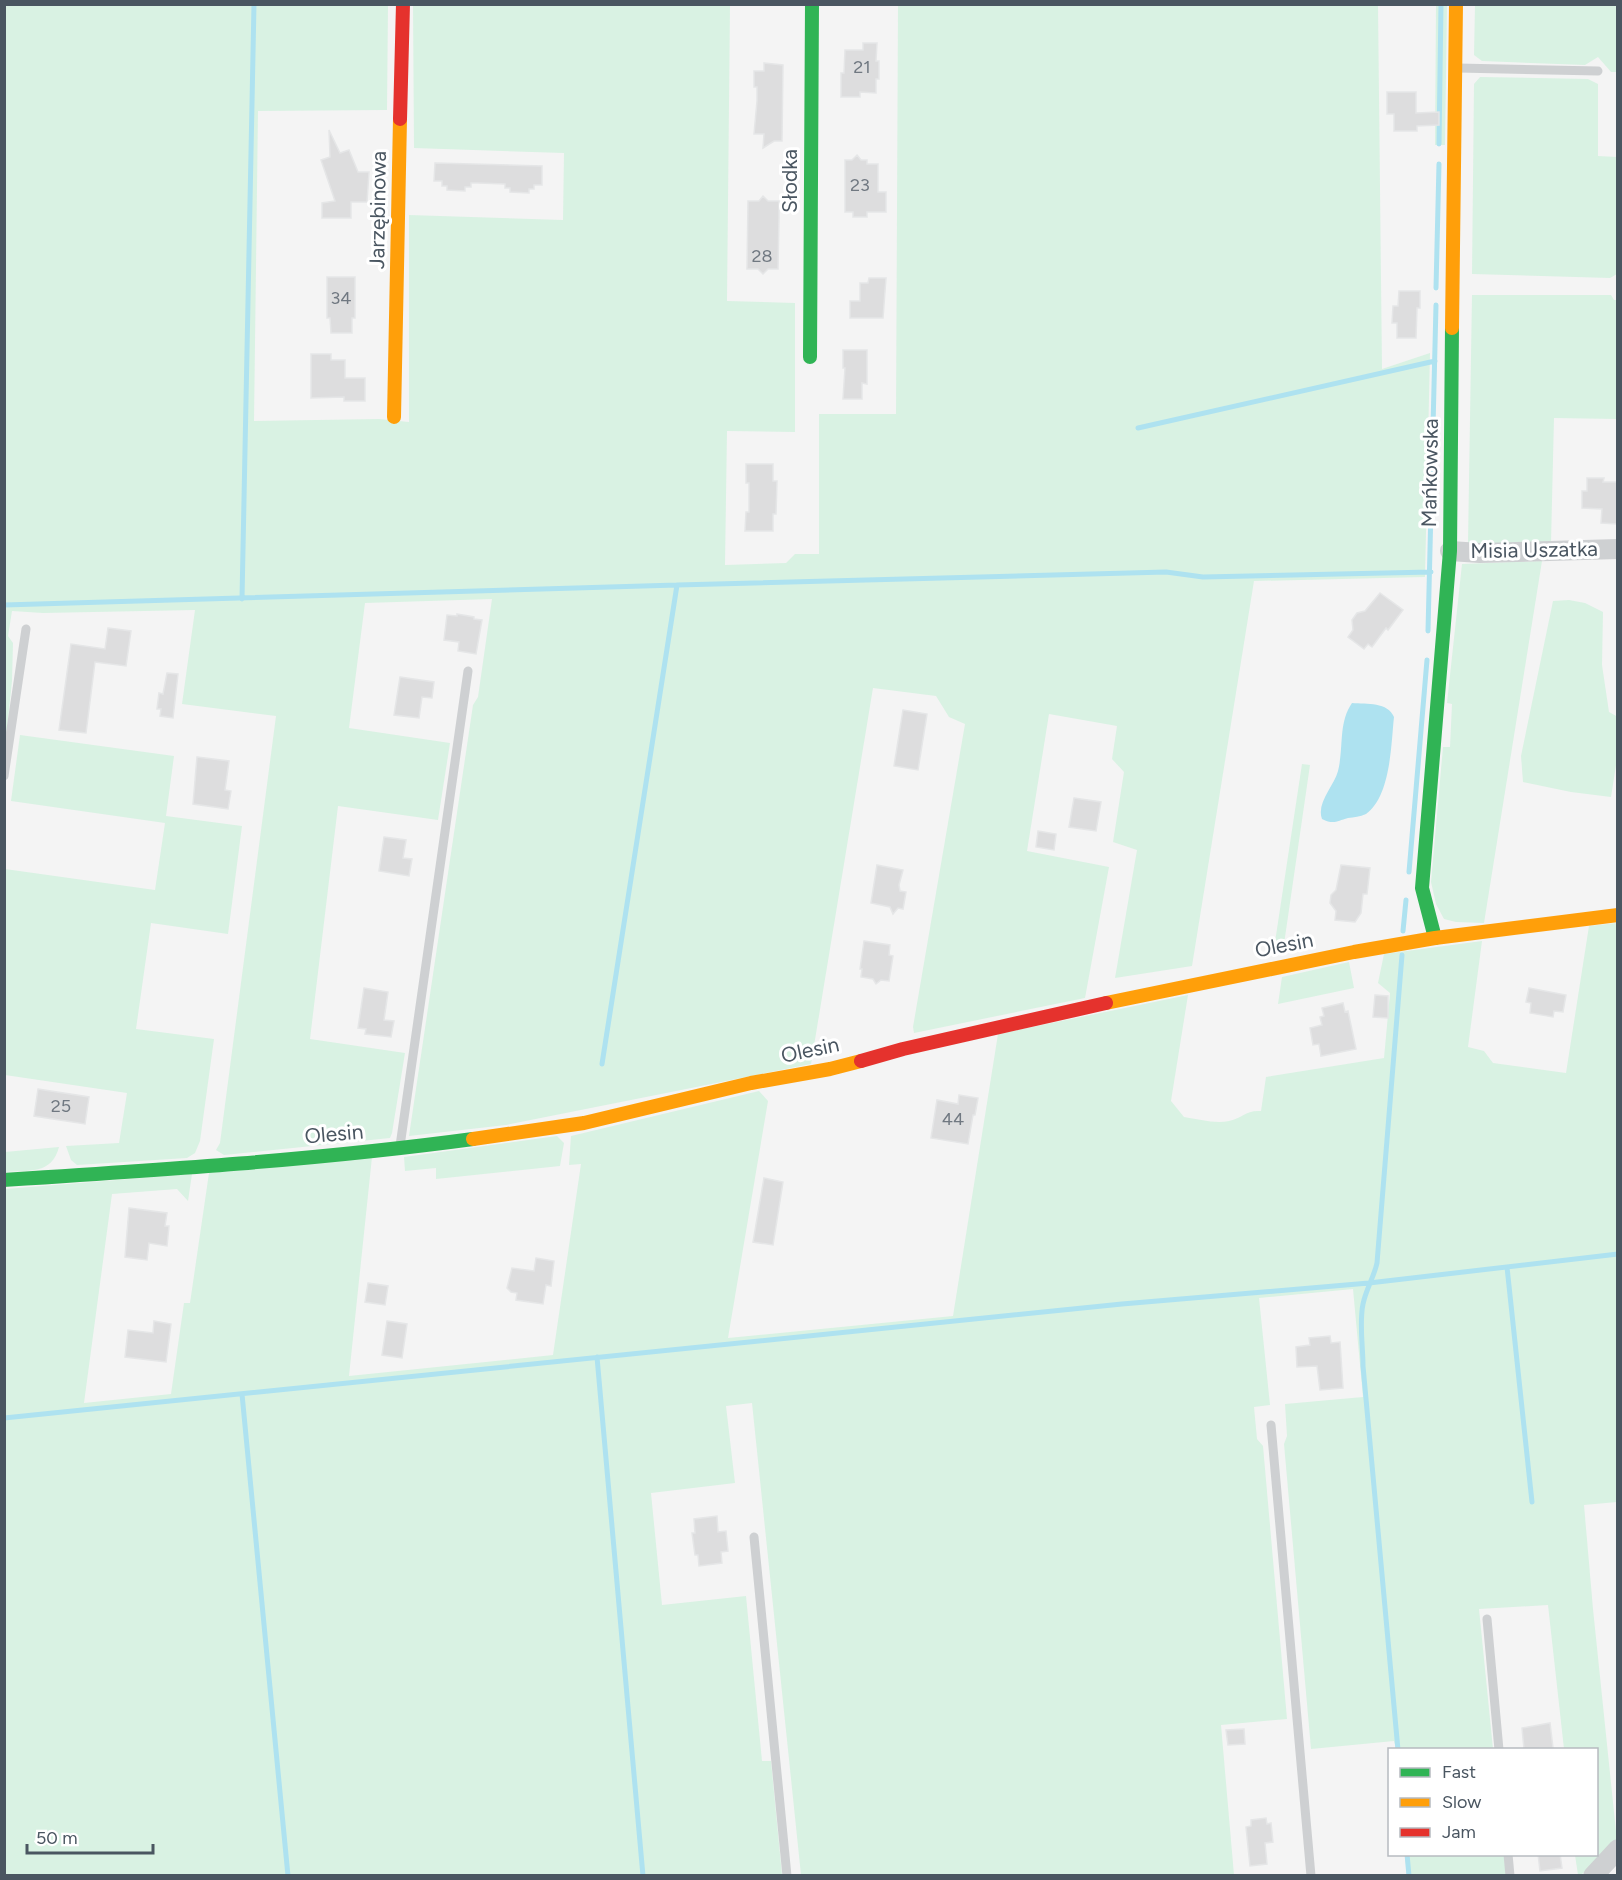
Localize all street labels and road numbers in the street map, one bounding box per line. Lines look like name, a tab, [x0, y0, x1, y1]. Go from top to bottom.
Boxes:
street label: Słodka	[777, 149, 802, 213]
street label: Jarzębinowa	[364, 151, 391, 269]
street label: Mańkowska	[1416, 418, 1443, 528]
street label: Misia Uszatka	[1470, 536, 1598, 563]
street label: Olesin	[1253, 927, 1315, 962]
street label: Olesin	[779, 1031, 841, 1068]
street label: Olesin	[304, 1118, 364, 1149]

